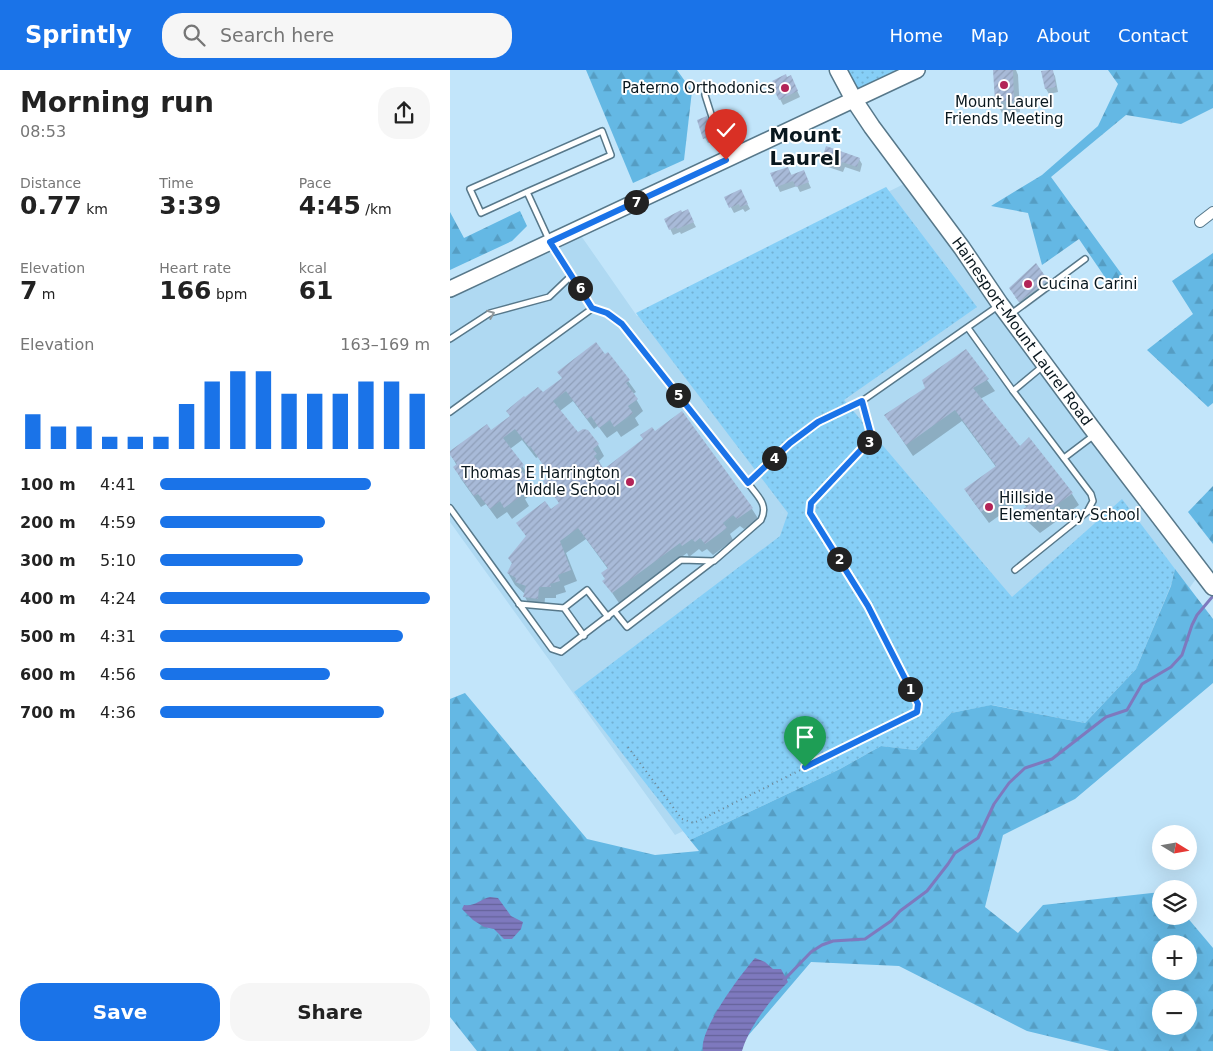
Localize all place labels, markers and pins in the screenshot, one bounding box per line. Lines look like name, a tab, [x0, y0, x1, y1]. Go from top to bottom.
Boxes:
place label: Paterno Orthodonics	[622, 79, 775, 97]
marker: Mount Laurel Friends Meeting	[998, 79, 1010, 91]
marker: Paterno Orthodonics	[779, 82, 791, 94]
place label: Mount Laurel Friends Meeting	[944, 93, 1064, 128]
pin	[705, 109, 747, 160]
pin: 7	[624, 190, 648, 214]
place label: Cucina Carini	[1038, 275, 1138, 293]
pin: 6	[568, 276, 592, 300]
marker: Cucina Carini	[1022, 278, 1034, 290]
pin: 5	[666, 382, 690, 408]
pin: 3	[856, 430, 882, 454]
pin: 4	[762, 446, 786, 470]
place label: Thomas E Harrington Middle School	[460, 464, 620, 499]
marker: Thomas E Harrington Middle School	[624, 476, 636, 488]
place label: Hillside Elementary School	[999, 489, 1140, 524]
marker: Hillside Elementary School	[983, 501, 995, 513]
pin: 2	[826, 546, 852, 572]
pin: 1	[898, 676, 922, 702]
pin	[784, 716, 826, 767]

